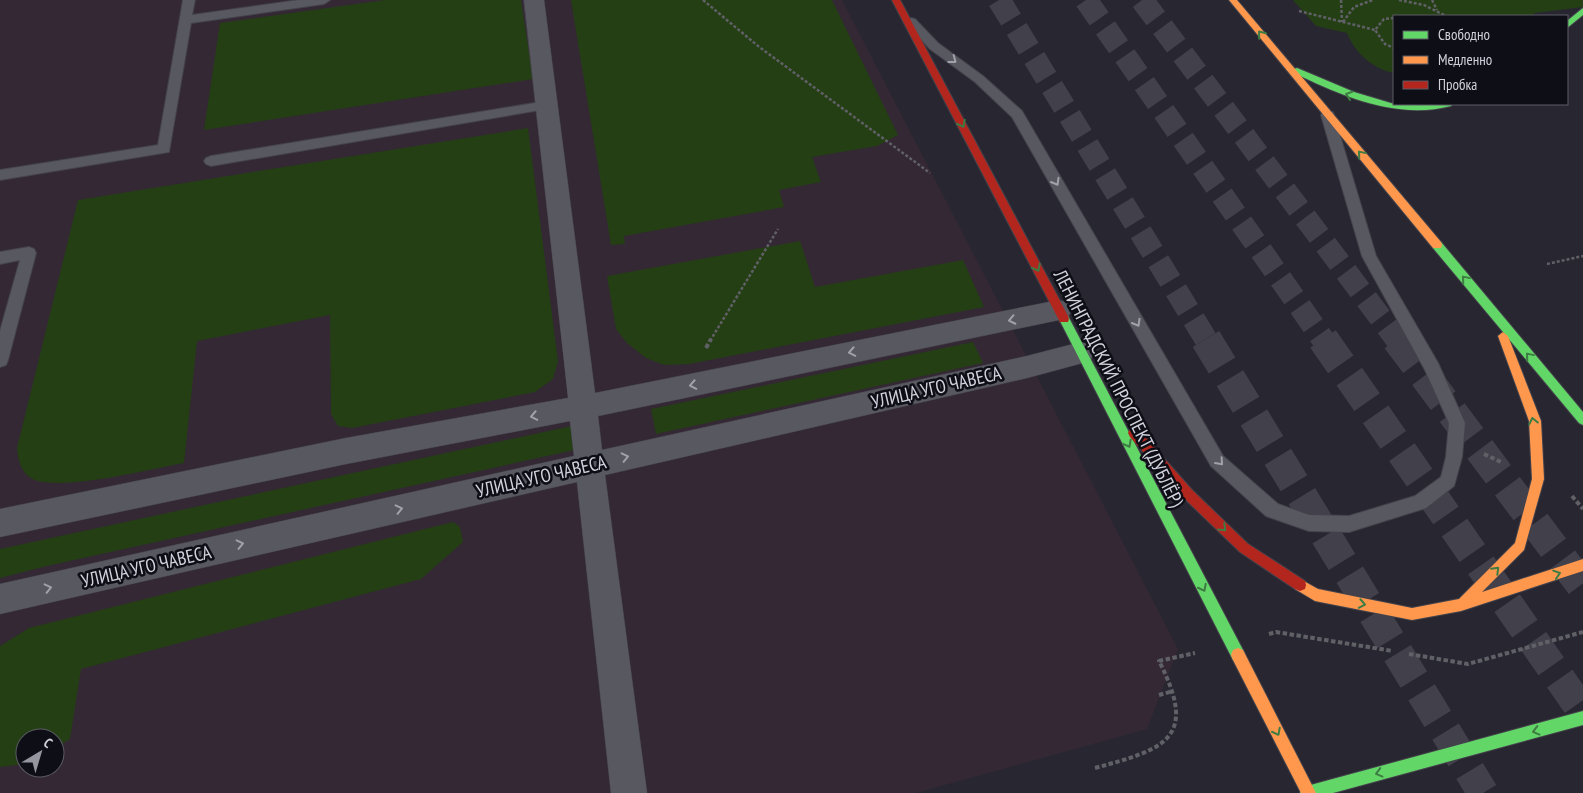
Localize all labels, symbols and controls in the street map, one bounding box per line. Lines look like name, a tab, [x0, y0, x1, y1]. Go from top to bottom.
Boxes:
legend	[1393, 15, 1568, 105]
text: Свободно	[1438, 25, 1490, 44]
one-way arrow	[1259, 31, 1267, 40]
text: Медленно	[1438, 50, 1492, 69]
one-way arrow	[947, 54, 957, 63]
text: Пробка	[1438, 75, 1477, 94]
one-way arrow	[1345, 90, 1354, 100]
one-way arrow	[955, 119, 965, 128]
one-way arrow	[1358, 151, 1367, 160]
one-way arrow	[1050, 176, 1060, 185]
one-way arrow	[1031, 263, 1041, 272]
street label: ЛЕНИНГРАДСКИЙ ПРОСПЕКТ (ДУБЛЁР)	[1048, 265, 1190, 511]
one-way arrow	[1461, 276, 1470, 285]
one-way arrow	[1007, 314, 1016, 325]
one-way arrow	[1131, 317, 1141, 326]
one-way arrow	[848, 347, 857, 357]
one-way arrow	[1526, 353, 1535, 362]
street label: УЛИЦА УГО ЧАВЕСА	[869, 360, 1003, 414]
one-way arrow	[689, 379, 697, 389]
one-way arrow	[529, 410, 538, 421]
one-way arrow	[1529, 416, 1539, 425]
one-way arrow	[1122, 439, 1132, 448]
street label: УЛИЦА УГО ЧАВЕСА	[474, 449, 608, 503]
one-way arrow	[621, 452, 630, 463]
one-way arrow	[1214, 457, 1223, 466]
one-way arrow	[394, 504, 403, 514]
one-way arrow	[1217, 522, 1226, 531]
street label: УЛИЦА УГО ЧАВЕСА	[79, 539, 213, 593]
one-way arrow	[236, 540, 245, 550]
one-way arrow	[1490, 567, 1499, 576]
one-way arrow	[1553, 569, 1561, 579]
one-way arrow	[43, 583, 52, 594]
one-way arrow	[1197, 583, 1207, 592]
one-way arrow	[1358, 598, 1367, 609]
one-way arrow	[1531, 725, 1540, 736]
one-way arrow	[1271, 727, 1281, 736]
north arrow	[15, 728, 65, 778]
text: С	[40, 734, 57, 752]
one-way arrow	[1376, 768, 1384, 778]

